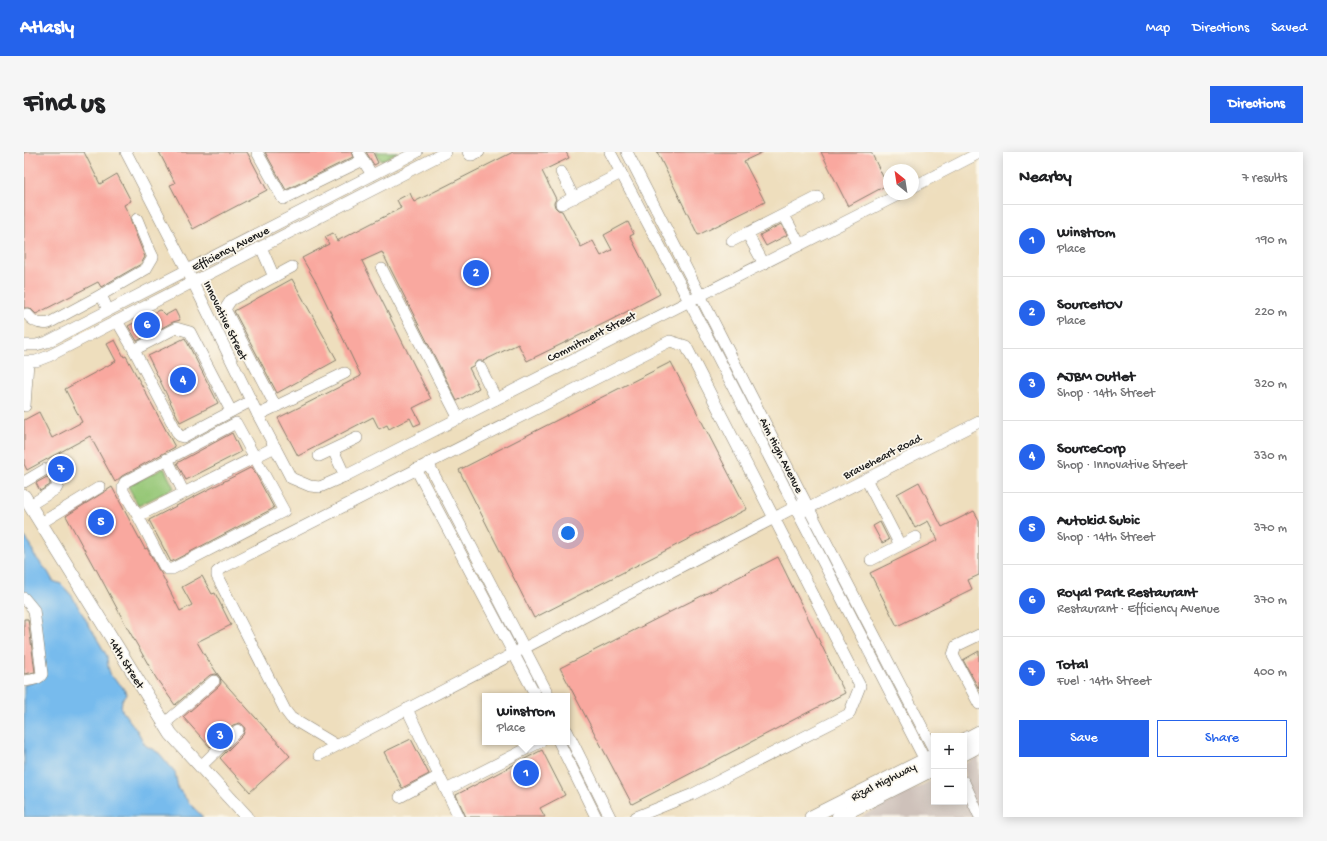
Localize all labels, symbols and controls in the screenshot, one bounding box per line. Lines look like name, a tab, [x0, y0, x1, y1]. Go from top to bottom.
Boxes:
text: Atlasly	[20, 17, 74, 40]
text: Map	[1146, 20, 1170, 37]
text: Directions	[1192, 20, 1249, 37]
text: Saved	[1271, 20, 1307, 37]
button: Directions	[1210, 86, 1303, 123]
text: Find us	[24, 88, 104, 121]
north arrow	[883, 164, 919, 200]
text: Nearby	[1019, 168, 1072, 188]
text: 7 results	[1242, 171, 1287, 186]
street label: Efficiency Avenue	[190, 224, 273, 275]
text: Winstrom	[1057, 224, 1116, 242]
text: 1	[1029, 233, 1035, 248]
text: 190 m	[1256, 233, 1287, 248]
text: Place	[1057, 242, 1085, 257]
pin: 2	[463, 258, 489, 288]
street label: Innovative Street	[199, 279, 250, 364]
text: SourceHOV	[1057, 296, 1123, 314]
text: 2	[1029, 305, 1035, 320]
text: 220 m	[1255, 305, 1287, 320]
street label: Commitment Street	[545, 309, 639, 366]
pin: 6	[134, 310, 160, 340]
text: Place	[1057, 314, 1085, 329]
pin: 4	[170, 365, 196, 395]
text: AJBM Outlet	[1057, 368, 1135, 386]
text: 3	[1029, 377, 1035, 392]
text: 320 m	[1254, 377, 1287, 392]
text: Shop · 14th Street	[1057, 386, 1155, 401]
street label: Aim High Avenue	[755, 416, 806, 497]
street label: Braveheart Road	[841, 432, 925, 484]
text: SourceCorp	[1057, 440, 1126, 458]
text: 4	[1029, 449, 1035, 464]
text: 330 m	[1254, 449, 1287, 464]
pin: 7	[48, 454, 74, 484]
text: Shop · Innovative Street	[1057, 458, 1187, 473]
pin: 5	[88, 507, 114, 537]
text: Autokid Subic	[1057, 512, 1139, 530]
text: 5	[1029, 521, 1035, 536]
text: 370 m	[1254, 521, 1287, 536]
your location	[558, 523, 578, 543]
text: Shop · 14th Street	[1057, 530, 1155, 545]
text: Royal Park Restaurant	[1057, 584, 1197, 602]
text: 6	[1029, 593, 1035, 608]
text: 370 m	[1254, 593, 1287, 608]
text: Restaurant · Efficiency Avenue	[1057, 602, 1219, 617]
street label: 14th Street	[104, 635, 147, 693]
text: Total	[1057, 656, 1088, 674]
text: 7	[1029, 665, 1035, 680]
text: 400 m	[1254, 665, 1287, 680]
text: Fuel · 14th Street	[1057, 674, 1151, 689]
popup	[482, 693, 570, 745]
text: Winstrom	[497, 703, 555, 721]
button: Save	[1019, 720, 1149, 757]
button: Share	[1157, 720, 1287, 757]
pin: 3	[207, 721, 233, 751]
text: Place	[497, 721, 525, 736]
map controls	[931, 733, 967, 805]
button: +	[931, 733, 967, 769]
pin: 1	[513, 758, 539, 788]
street label: Rizal Highway	[849, 760, 919, 805]
button: −	[931, 769, 967, 805]

